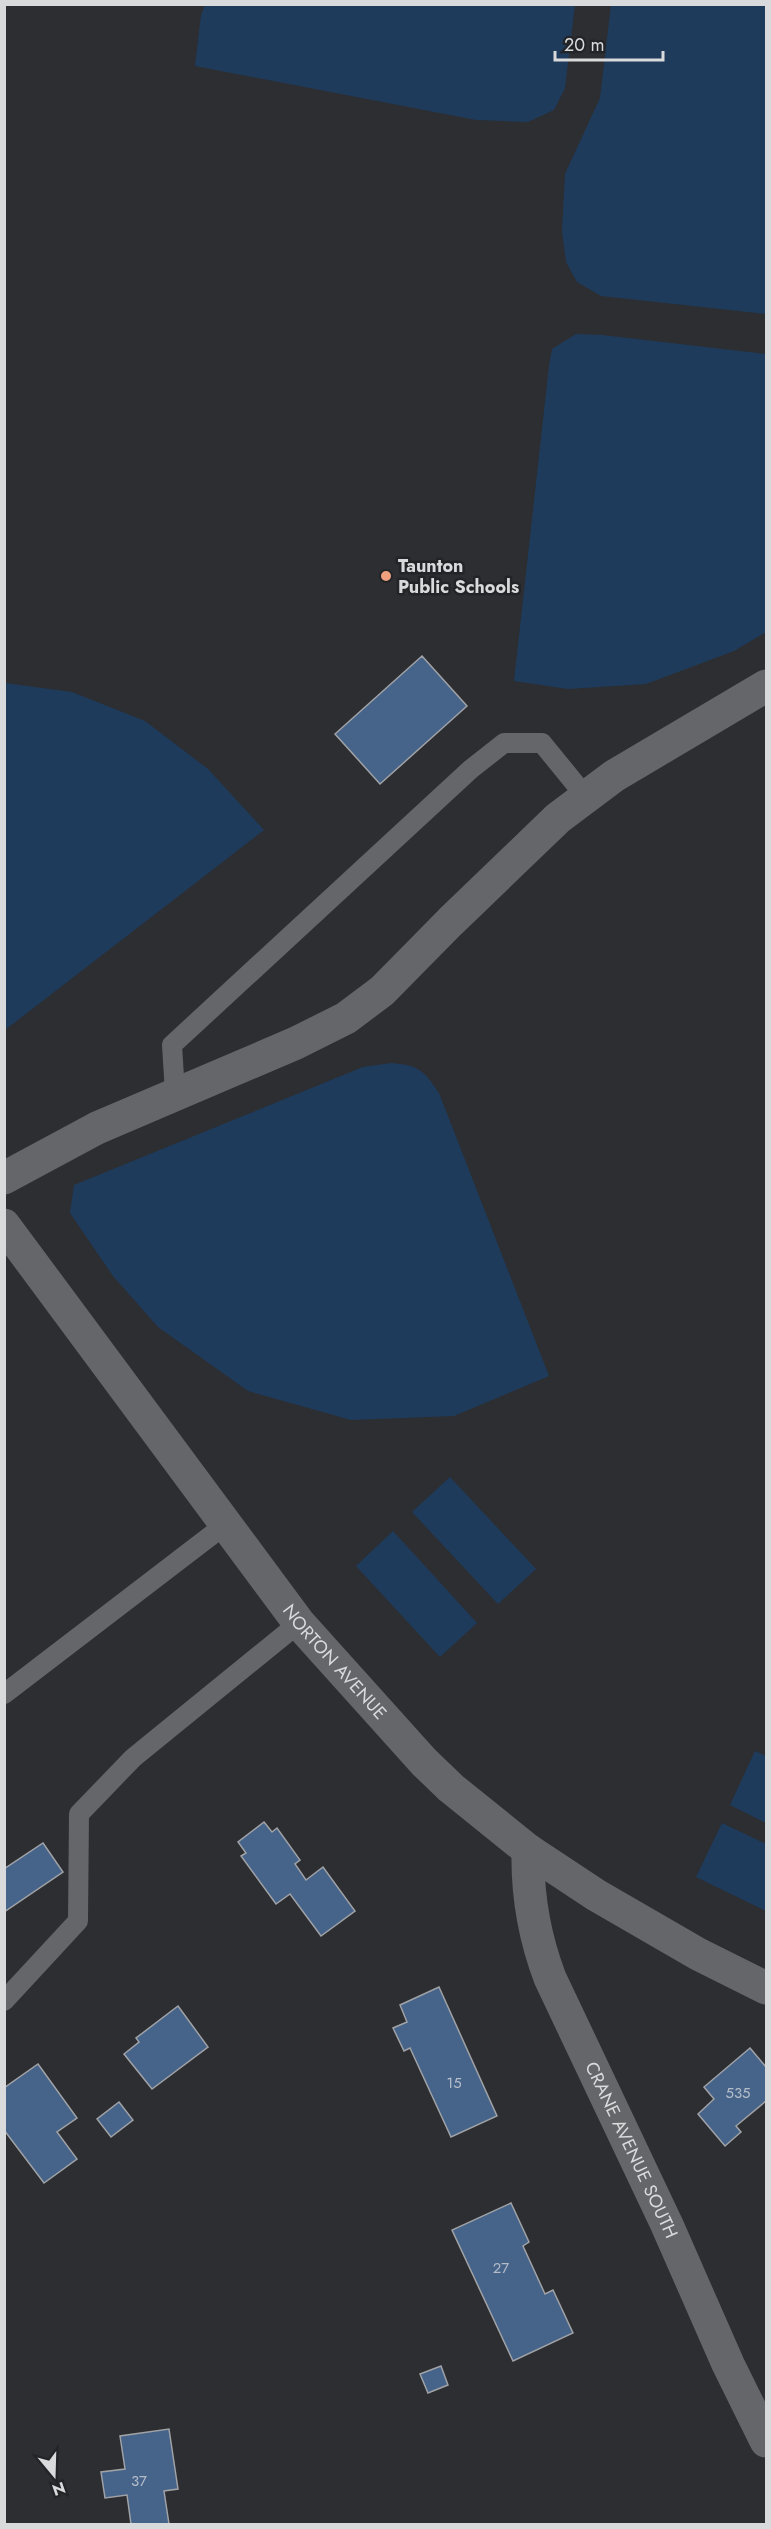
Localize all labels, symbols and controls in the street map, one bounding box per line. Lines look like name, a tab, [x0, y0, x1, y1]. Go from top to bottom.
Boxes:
scale bar	[555, 24, 663, 62]
text: 20 m	[564, 32, 604, 58]
place label: Taunton Public Schools	[398, 553, 519, 600]
marker: Taunton Public Schools	[379, 569, 393, 583]
street label: NORTON AVENUE	[276, 1599, 393, 1725]
street label: CRANE AVENUE SOUTH	[578, 2057, 684, 2242]
house number: 15	[446, 2072, 462, 2094]
house number: 535	[725, 2082, 751, 2104]
house number: 27	[493, 2257, 509, 2279]
north arrow	[24, 2445, 84, 2505]
house number: 37	[131, 2470, 147, 2492]
text: N	[49, 2476, 68, 2502]

